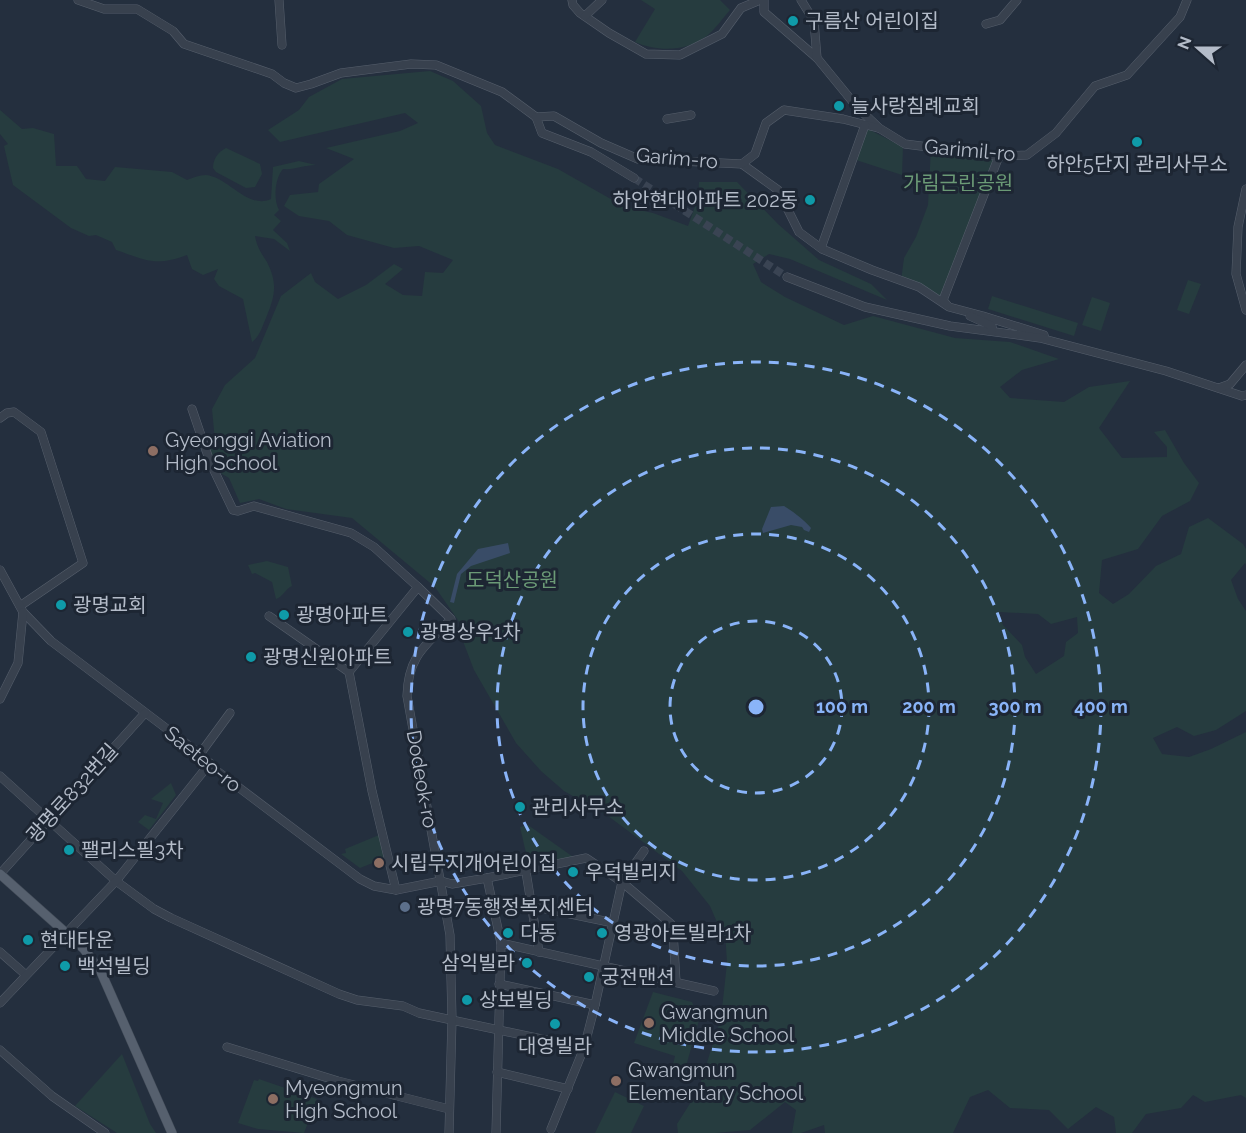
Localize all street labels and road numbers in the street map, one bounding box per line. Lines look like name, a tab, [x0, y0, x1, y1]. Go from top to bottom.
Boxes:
street label: Garimil-ro	[923, 134, 1017, 166]
street label: Garim-ro	[635, 142, 719, 174]
street label: Saeteo-ro	[160, 721, 246, 797]
street label: Dodeok-ro	[402, 728, 442, 830]
street label: 광명로832번길	[21, 739, 123, 847]

